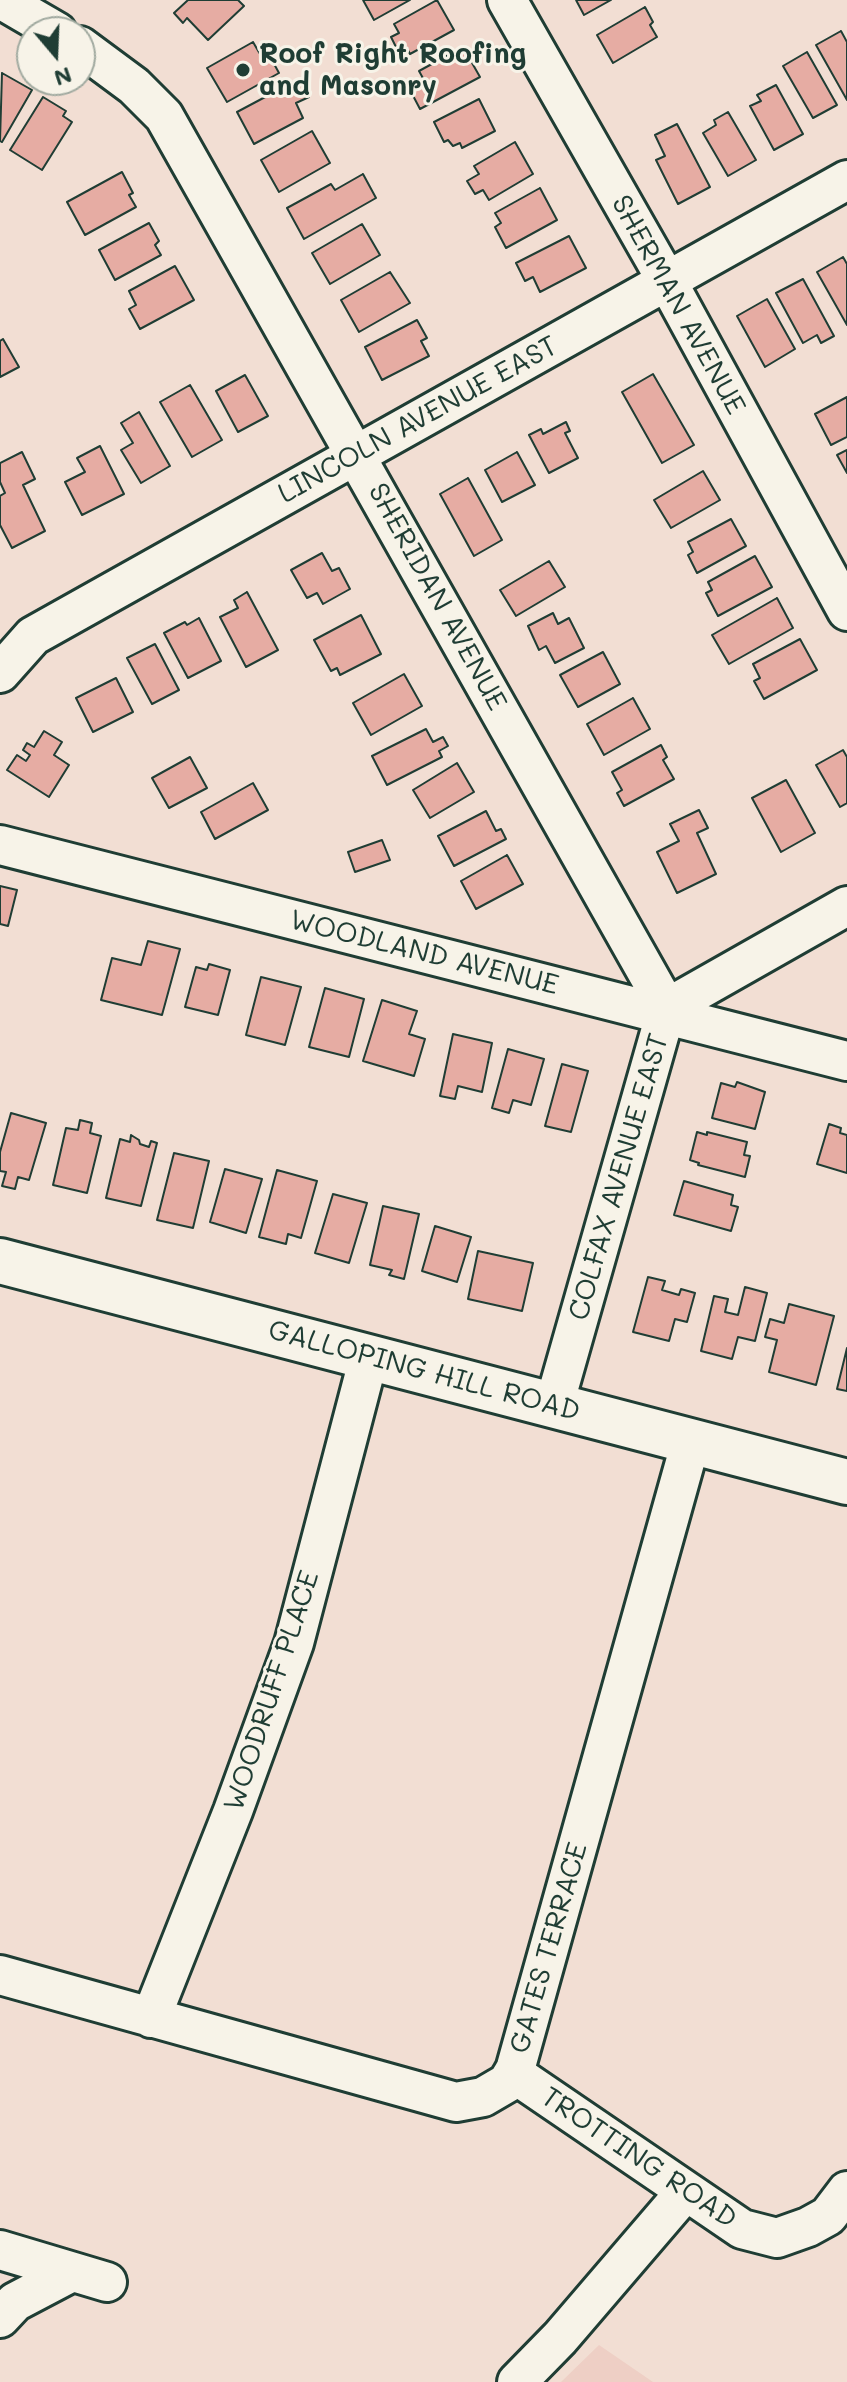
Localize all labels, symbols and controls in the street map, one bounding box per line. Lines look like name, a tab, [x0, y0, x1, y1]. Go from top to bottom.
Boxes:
north arrow	[16, 16, 96, 96]
place label: Roof Right Roofing and Masonry	[259, 37, 526, 103]
text: N	[51, 61, 76, 94]
marker: Roof Right Roofing and Masonry	[234, 61, 252, 79]
street label: SHERMAN AVENUE	[604, 189, 752, 421]
street label: LINCOLN AVENUE EAST	[272, 329, 564, 511]
street label: SHERIDAN AVENUE	[361, 477, 513, 717]
street label: WOODLAND AVENUE	[286, 903, 562, 1003]
street label: COLFAX AVENUE EAST	[562, 1030, 676, 1324]
street label: GALLOPING HILL ROAD	[265, 1313, 583, 1429]
street label: WOODRUFF PLACE	[217, 1567, 327, 1815]
street label: GATES TERRACE	[503, 1839, 595, 2057]
street label: TROTTING ROAD	[535, 2080, 743, 2236]

